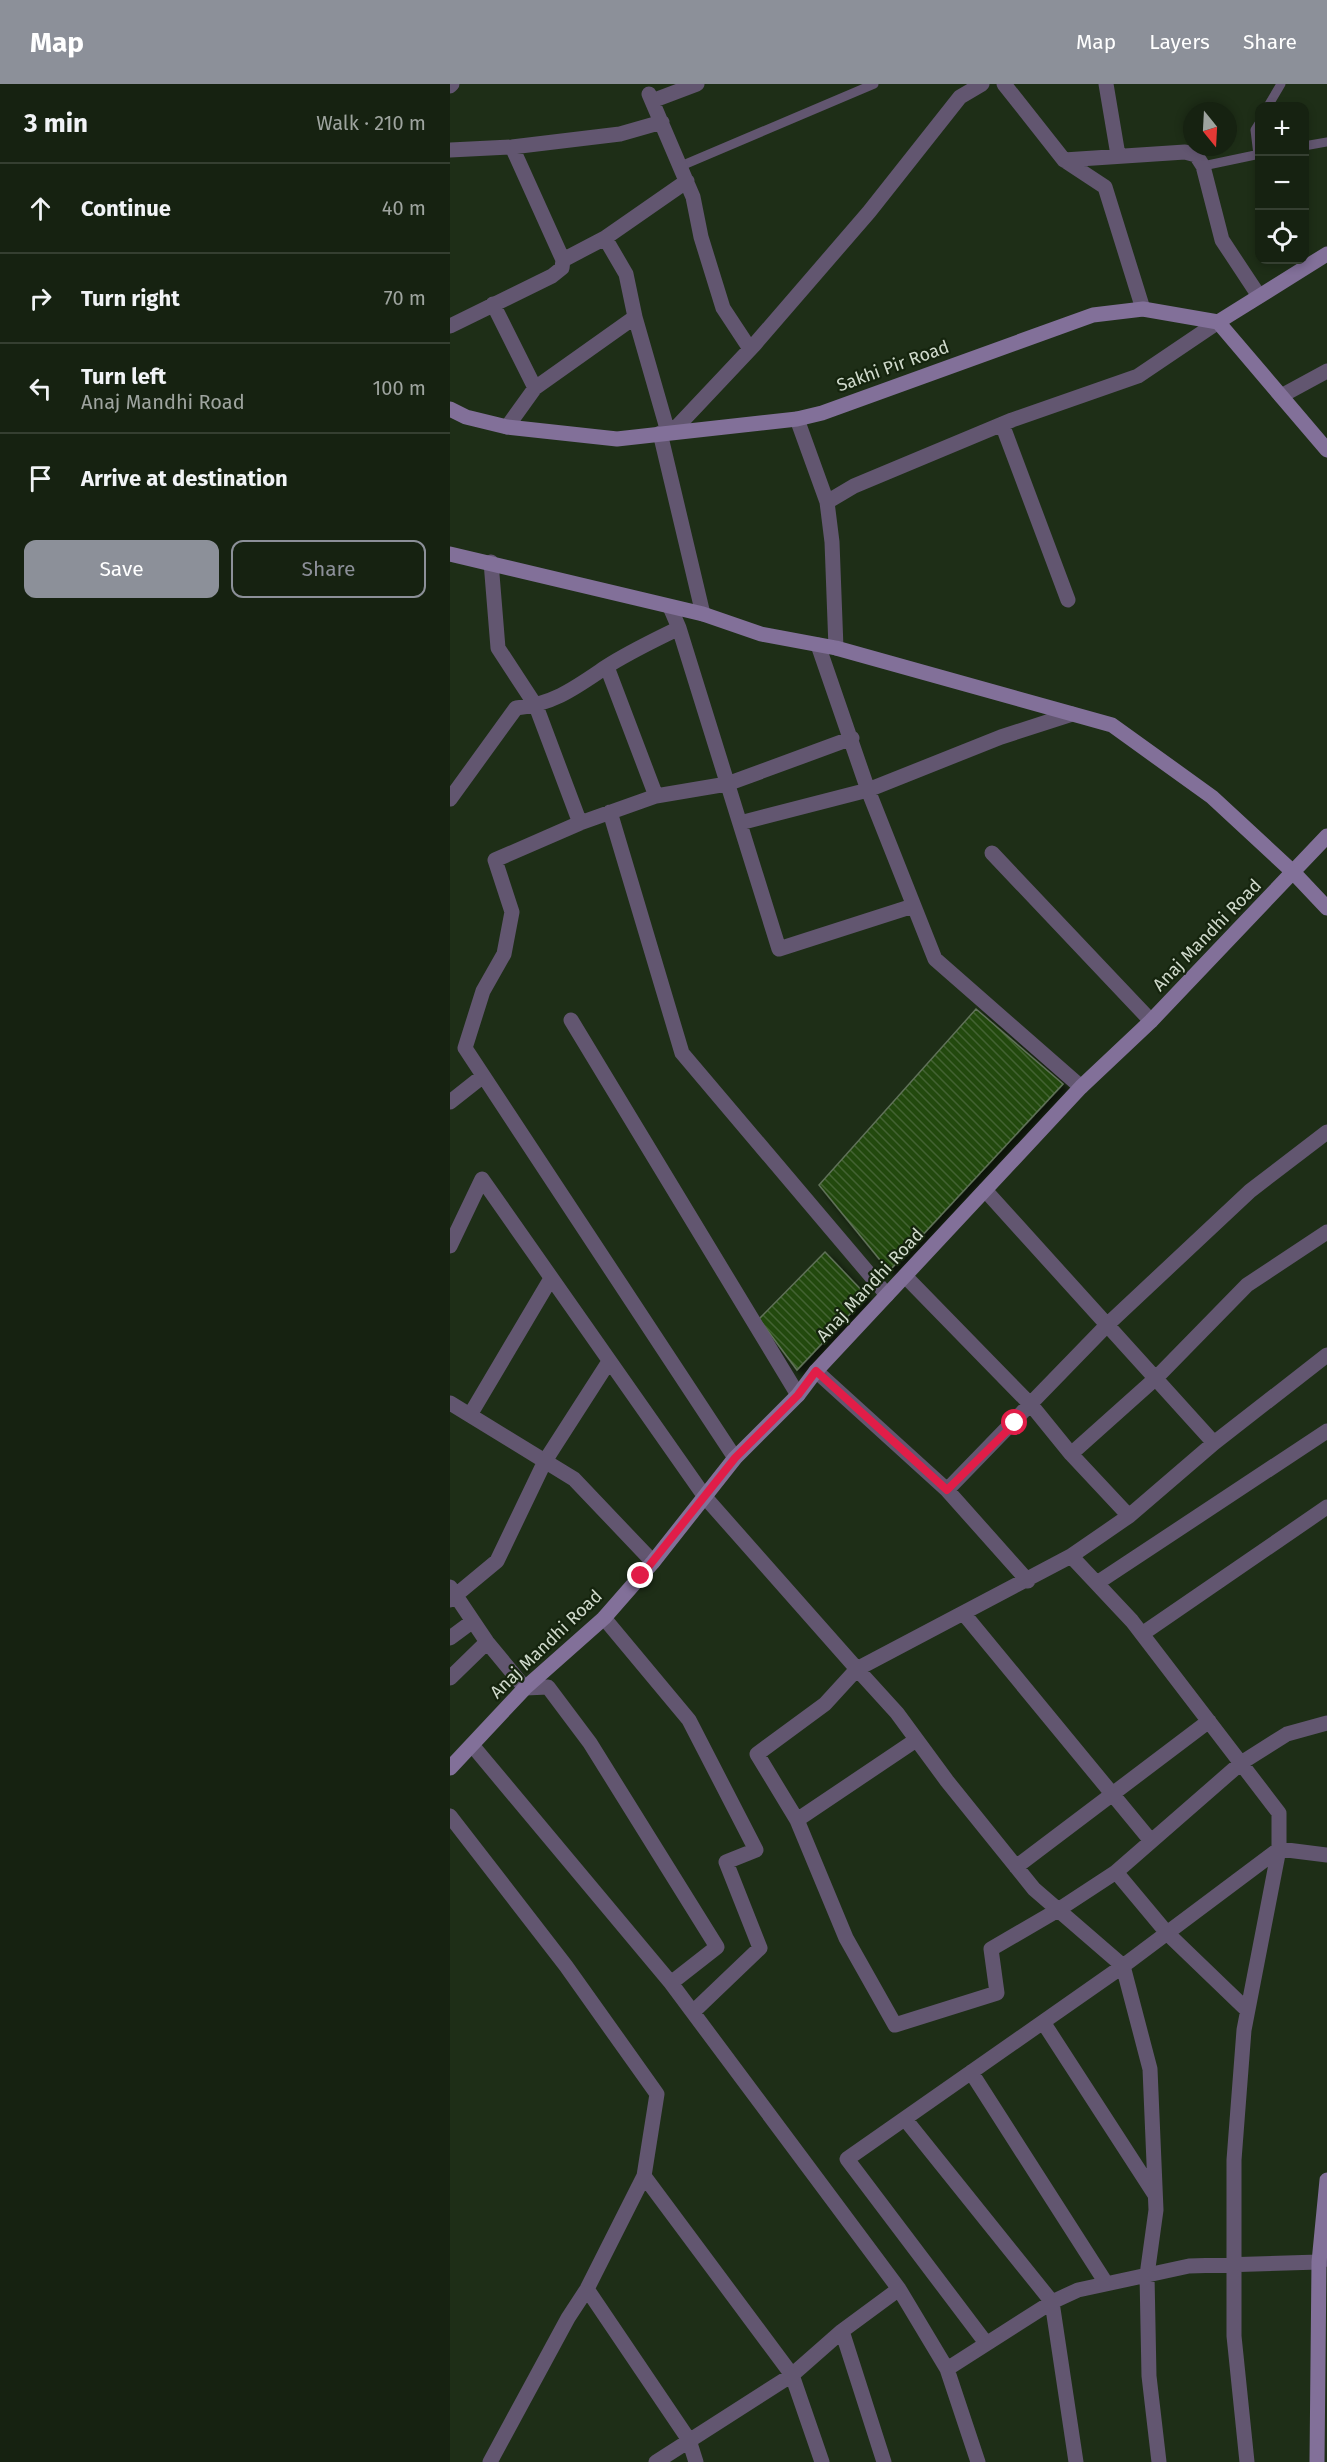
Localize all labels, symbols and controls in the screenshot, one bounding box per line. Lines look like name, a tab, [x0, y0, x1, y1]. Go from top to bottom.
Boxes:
text: Map	[30, 26, 84, 59]
text: Map	[1076, 29, 1116, 55]
text: Layers	[1149, 29, 1210, 55]
text: Share	[1243, 29, 1297, 55]
north arrow	[1183, 102, 1237, 156]
map controls	[1255, 102, 1309, 264]
button: +	[1255, 102, 1309, 156]
text: 3 min	[24, 108, 88, 139]
text: Walk · 210 m	[316, 111, 426, 135]
button: −	[1255, 156, 1309, 210]
icon: ahead	[24, 192, 57, 225]
text: Continue	[81, 195, 171, 222]
text: 40 m	[382, 196, 426, 220]
button: locate	[1255, 210, 1309, 264]
icon: right	[24, 282, 57, 315]
text: Turn right	[81, 285, 180, 312]
text: 70 m	[384, 286, 426, 310]
street label: Sakhi Pir Road	[834, 335, 952, 397]
text: Turn left	[81, 363, 166, 390]
icon: left	[24, 372, 57, 405]
text: 100 m	[373, 376, 426, 400]
text: Anaj Mandhi Road	[81, 390, 245, 414]
icon: arrive	[24, 462, 57, 495]
text: Arrive at destination	[81, 465, 288, 492]
button: Save	[24, 540, 219, 598]
button: Share	[231, 540, 426, 598]
street label: Anaj Mandhi Road	[1148, 874, 1266, 996]
street label: Anaj Mandhi Road	[812, 1224, 928, 1346]
route start	[1001, 1409, 1027, 1435]
route end	[627, 1562, 653, 1588]
street label: Anaj Mandhi Road	[485, 1585, 607, 1703]

